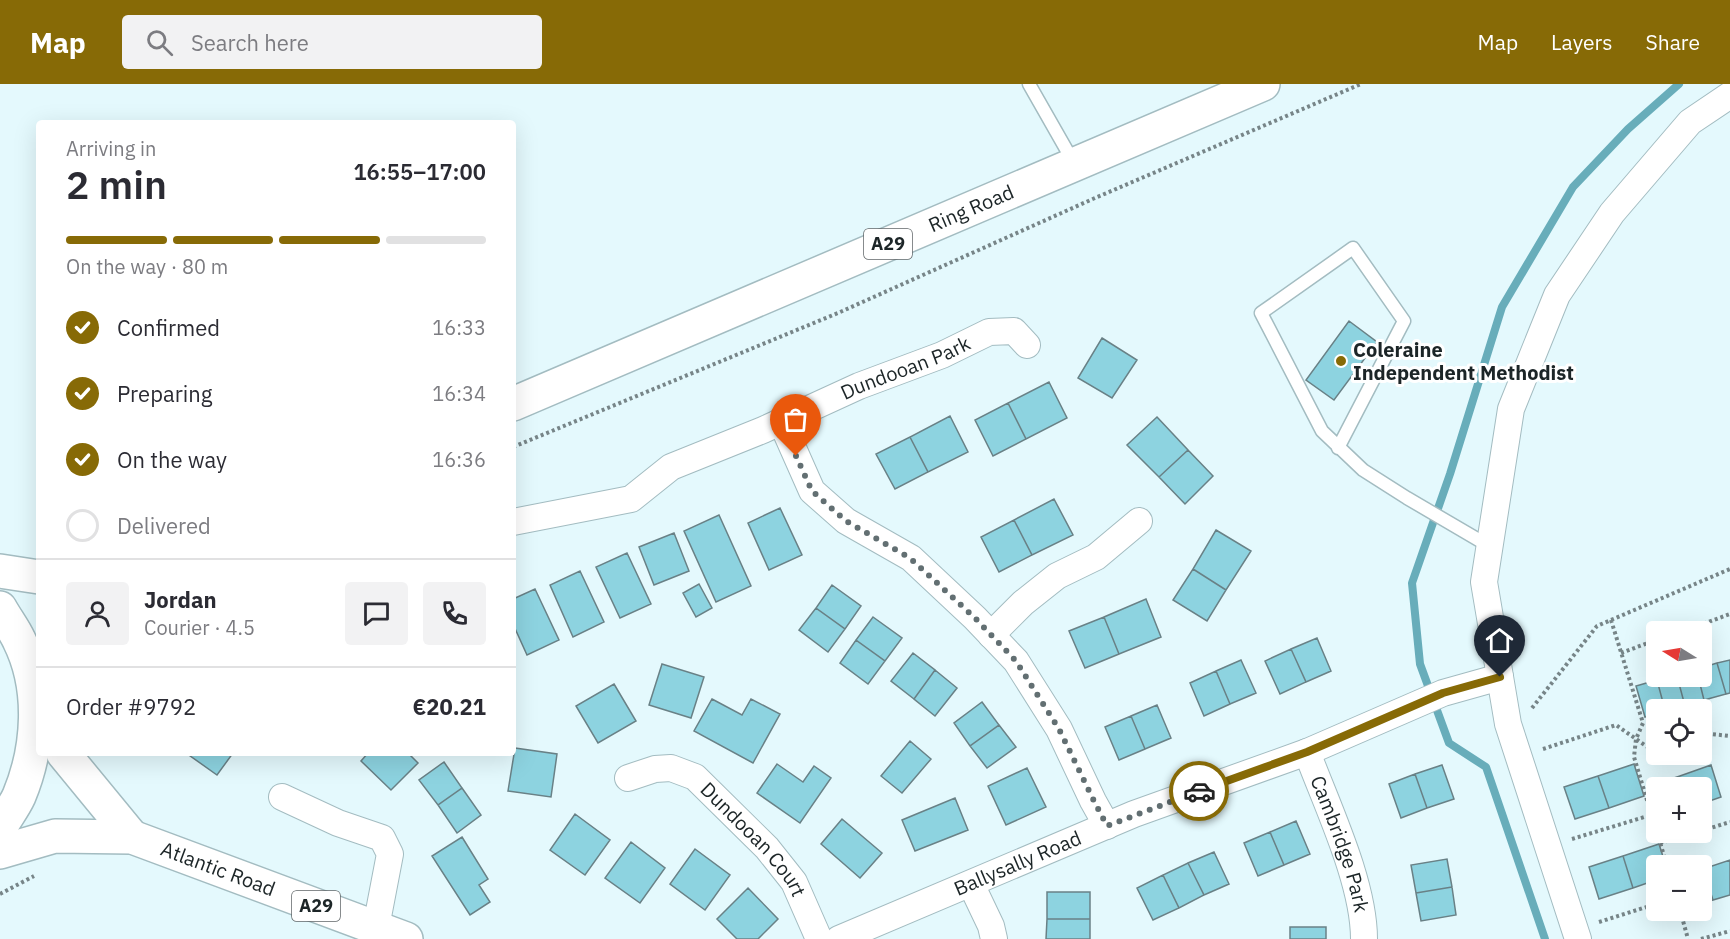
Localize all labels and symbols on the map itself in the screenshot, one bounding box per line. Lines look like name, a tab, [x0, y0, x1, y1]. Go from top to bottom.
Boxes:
street label: Ring Road	[924, 178, 1018, 238]
road number: A29	[864, 229, 912, 259]
street label: Dundooan Park	[836, 329, 975, 406]
place label: Coleraine Independent Methodist	[1353, 336, 1574, 386]
marker: Coleraine Independent Methodist	[1334, 354, 1348, 368]
pin	[770, 394, 821, 456]
pin	[1474, 615, 1525, 677]
north arrow	[1646, 621, 1712, 687]
courier	[1169, 761, 1229, 821]
street label: Cambridge Park	[1304, 771, 1376, 915]
street label: Dundooan Court	[695, 776, 813, 901]
street label: Ballysally Road	[950, 824, 1085, 902]
street label: Atlantic Road	[157, 835, 279, 902]
road number: A29	[292, 891, 340, 921]

